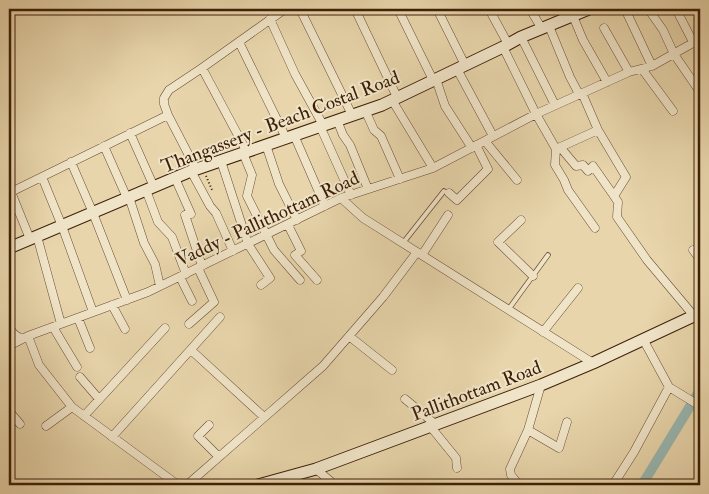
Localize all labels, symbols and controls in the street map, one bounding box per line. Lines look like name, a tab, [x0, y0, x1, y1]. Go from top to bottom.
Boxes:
street label: Thangassery - Beach Costal Road	[158, 65, 403, 179]
street label: Vaddy - Pallithottam Road	[172, 166, 364, 272]
street label: Pallithottam Road	[408, 355, 545, 427]

